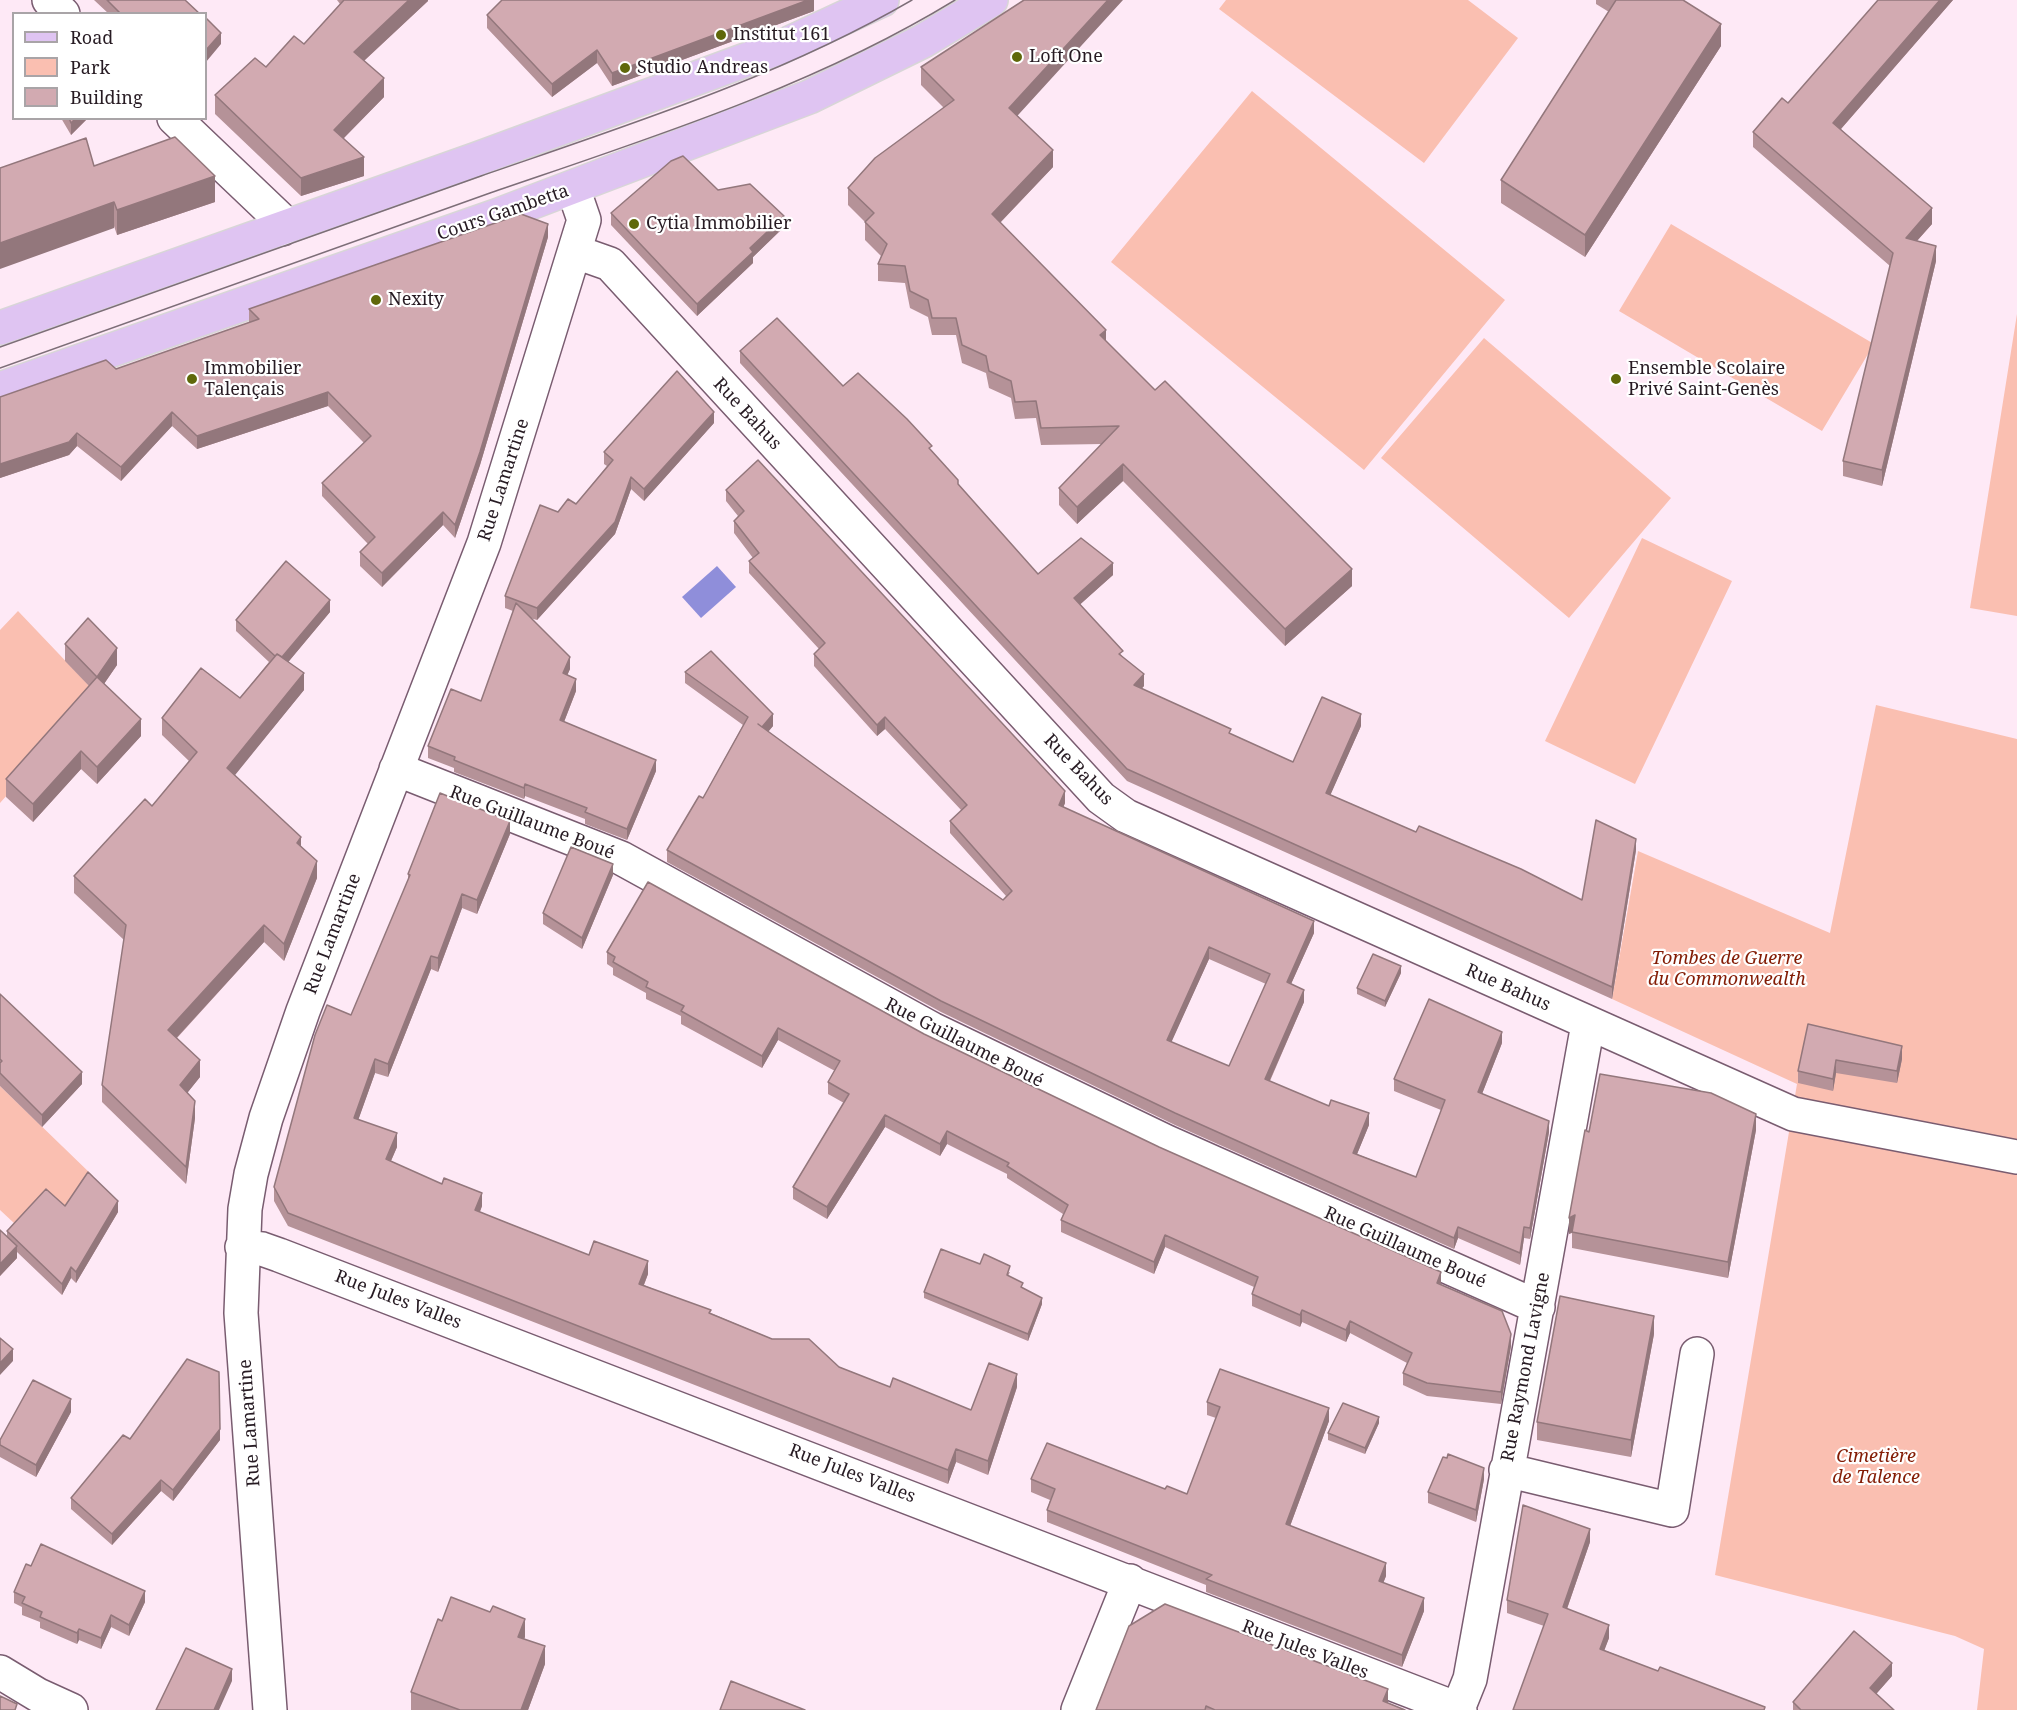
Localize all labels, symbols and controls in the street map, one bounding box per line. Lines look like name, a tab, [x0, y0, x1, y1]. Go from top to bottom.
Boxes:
legend	[12, 12, 207, 120]
place label: Institut 161	[733, 24, 830, 46]
text: Road	[70, 25, 113, 49]
marker: Institut 161	[714, 28, 728, 42]
place label: Loft One	[1029, 46, 1103, 68]
marker: Loft One	[1010, 50, 1024, 64]
text: Park	[70, 55, 110, 79]
place label: Studio Andreas	[637, 57, 768, 79]
marker: Studio Andreas	[618, 61, 632, 75]
text: Building	[70, 85, 143, 109]
street label: Cours Gambetta	[434, 180, 572, 246]
place label: Cytia Immobilier	[646, 213, 791, 235]
marker: Cytia Immobilier	[627, 217, 641, 231]
place label: Nexity	[388, 289, 444, 311]
marker: Nexity	[369, 293, 383, 307]
place label: Immobilier Talençais	[204, 358, 301, 400]
place label: Ensemble Scolaire Privé Saint-Genès	[1628, 358, 1785, 400]
marker: Immobilier Talençais	[185, 372, 199, 386]
marker: Ensemble Scolaire Privé Saint-Genès	[1609, 372, 1623, 386]
street label: Rue Bahus	[708, 374, 786, 454]
street label: Rue Lamartine	[474, 416, 534, 544]
street label: Rue Bahus	[1039, 730, 1117, 810]
street label: Rue Guillaume Boué	[447, 782, 617, 864]
street label: Rue Lamartine	[300, 870, 366, 998]
park label: Tombes de Guerre du Commonwealth	[1648, 948, 1806, 990]
street label: Rue Bahus	[1462, 960, 1554, 1016]
street label: Rue Guillaume Boué	[881, 994, 1047, 1092]
street label: Rue Guillaume Boué	[1321, 1203, 1489, 1293]
street label: Rue Jules Valles	[332, 1266, 464, 1334]
street label: Rue Raymond Lavigne	[1497, 1270, 1555, 1464]
street label: Rue Lamartine	[235, 1358, 265, 1488]
street label: Rue Jules Valles	[786, 1440, 918, 1508]
park label: Cimetière de Talence	[1832, 1446, 1920, 1488]
street label: Rue Jules Valles	[1239, 1616, 1371, 1684]

